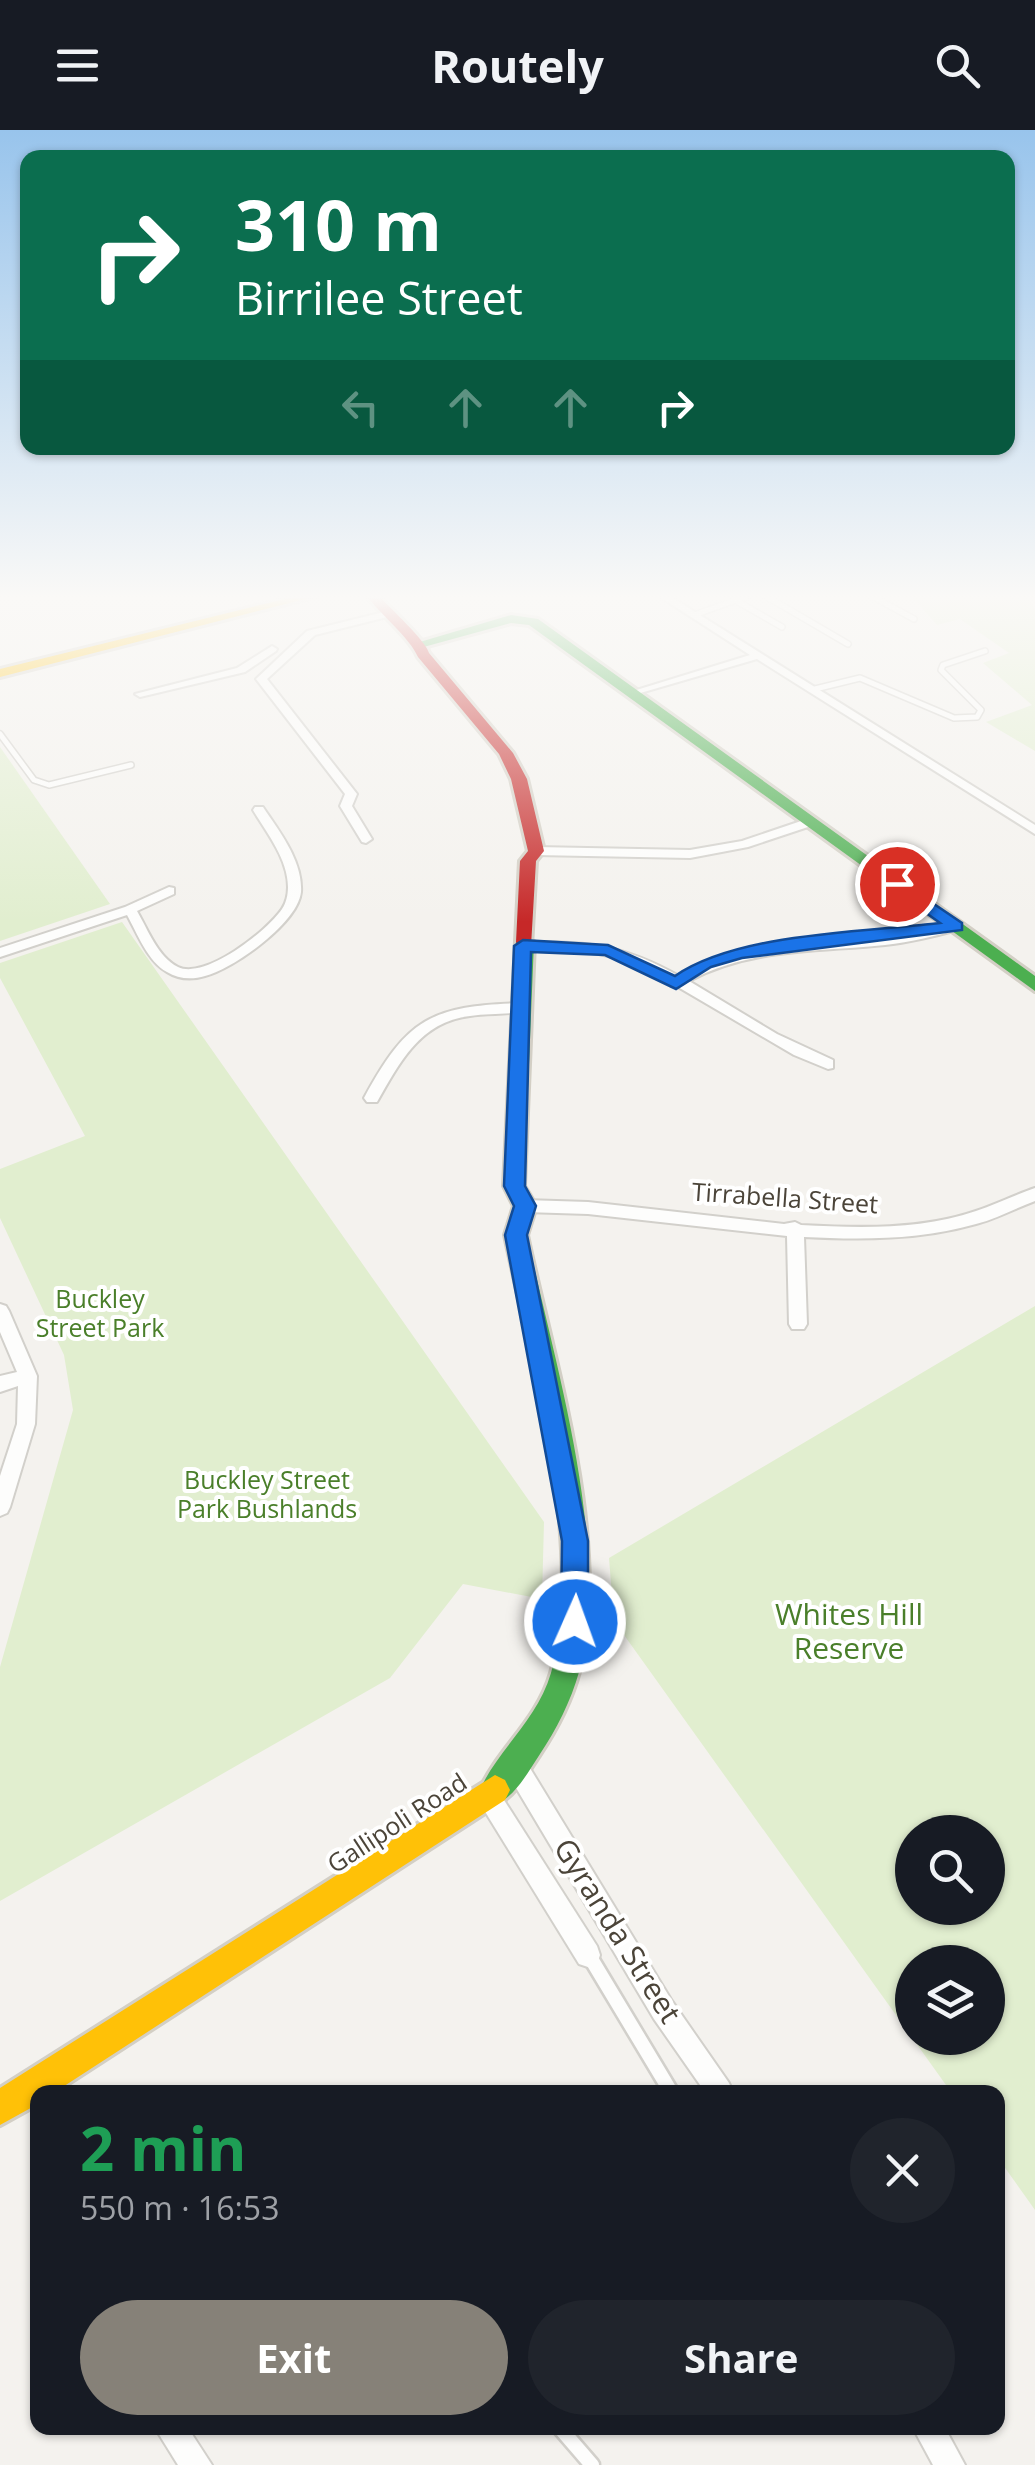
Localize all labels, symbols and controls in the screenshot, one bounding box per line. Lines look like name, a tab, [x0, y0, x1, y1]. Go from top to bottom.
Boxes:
text: Routely	[431, 35, 604, 96]
icon: menu	[50, 38, 105, 93]
icon: search	[930, 38, 985, 93]
text: 310 m	[235, 176, 442, 272]
icon: right	[70, 190, 200, 320]
text: Birrilee Street	[235, 267, 523, 328]
icon: left	[333, 380, 388, 435]
icon: ahead	[438, 380, 493, 435]
icon: ahead	[543, 380, 598, 435]
icon: right	[648, 380, 703, 435]
pin	[855, 842, 940, 927]
icon: arrive	[870, 857, 925, 912]
street label: Tirrabella Street	[691, 1174, 879, 1220]
park label: Buckley Street Park	[36, 1281, 164, 1344]
park label: Buckley Street Park Bushlands	[177, 1462, 357, 1525]
position arrow	[523, 1570, 627, 1674]
park label: Whites Hill Reserve	[775, 1593, 923, 1668]
street label: Gallipoli Road	[320, 1764, 473, 1880]
map controls	[895, 1815, 1005, 2055]
button: search	[895, 1815, 1005, 1925]
street label: Gyranda Street	[545, 1830, 692, 2030]
button: layers	[895, 1945, 1005, 2055]
text: 2 min	[80, 2107, 247, 2189]
button: close	[850, 2118, 955, 2223]
text: 550 m · 16:53	[80, 2186, 279, 2229]
button: Exit	[80, 2300, 508, 2415]
button: Share	[528, 2300, 955, 2415]

